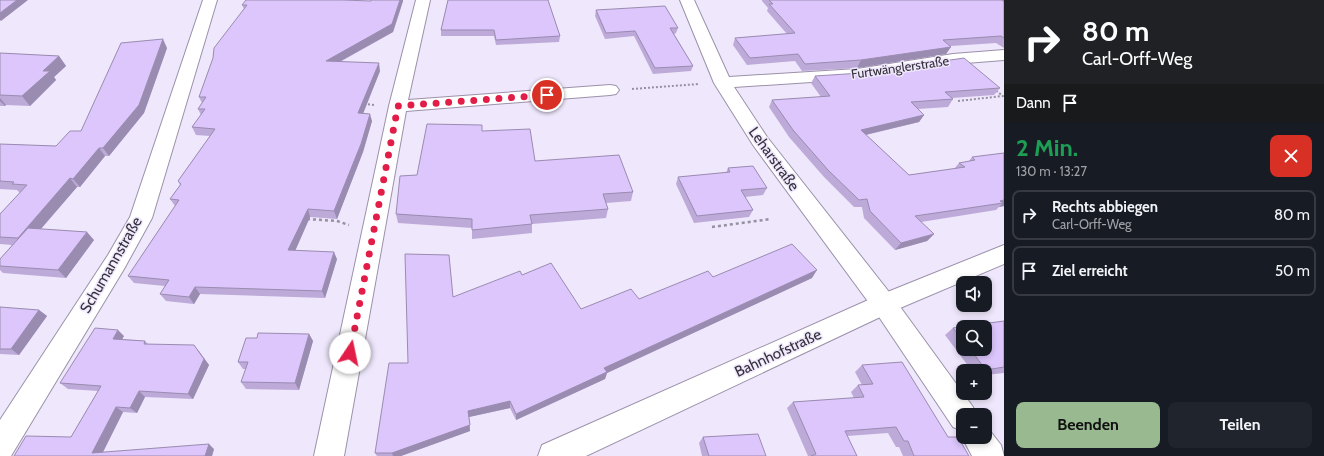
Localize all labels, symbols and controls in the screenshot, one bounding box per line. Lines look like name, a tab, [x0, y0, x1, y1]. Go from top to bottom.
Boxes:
text: 80 m	[1082, 14, 1149, 48]
icon: right	[1016, 16, 1068, 68]
text: Carl-Orff-Weg	[1082, 48, 1192, 70]
street label: Furtwänglerstraße	[850, 52, 950, 82]
pin	[530, 78, 564, 112]
icon: arrive	[536, 84, 558, 106]
icon: arrive	[1059, 92, 1081, 114]
text: Dann	[1016, 94, 1051, 112]
street label: Leharstraße	[745, 124, 803, 195]
text: 2 Min.	[1016, 133, 1078, 162]
button: close	[1270, 135, 1312, 177]
text: 130 m · 13:27	[1016, 163, 1087, 179]
text: Rechts abbiegen	[1052, 198, 1158, 216]
icon: right	[1018, 204, 1040, 226]
text: 80 m	[1274, 206, 1310, 224]
street label: Schumannstraße	[76, 213, 146, 316]
text: Carl-Orff-Weg	[1052, 216, 1132, 232]
icon: arrive	[1018, 260, 1040, 282]
text: Ziel erreicht	[1052, 262, 1128, 280]
text: 50 m	[1275, 262, 1310, 280]
map controls	[956, 276, 992, 444]
button: sound	[956, 276, 992, 312]
button: search	[956, 320, 992, 356]
street label: Bahnhofstraße	[732, 325, 824, 381]
position arrow	[329, 332, 371, 374]
button: +	[956, 364, 992, 400]
button: Beenden	[1016, 402, 1160, 448]
button: Teilen	[1168, 402, 1312, 448]
button: −	[956, 408, 992, 444]

